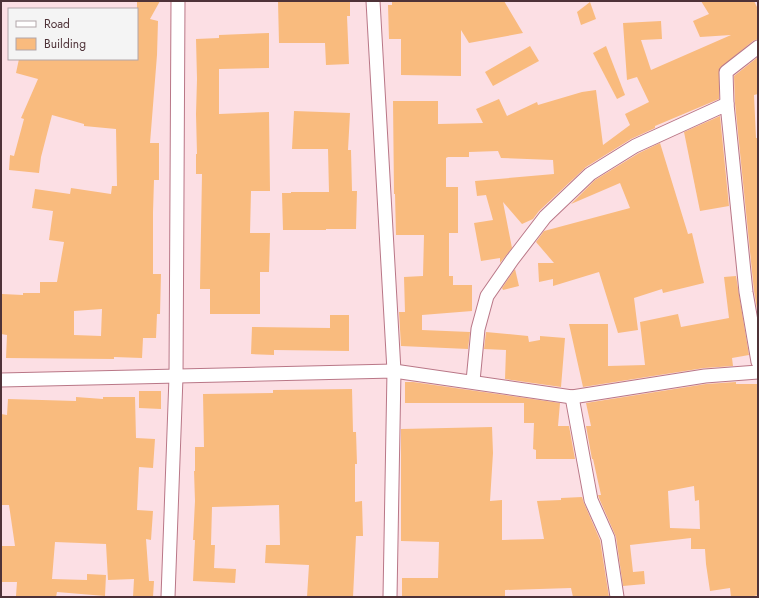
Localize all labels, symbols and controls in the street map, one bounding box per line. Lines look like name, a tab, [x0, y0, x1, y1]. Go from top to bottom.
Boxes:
legend	[8, 8, 138, 60]
text: Road	[44, 15, 70, 33]
text: Building	[44, 35, 86, 53]

